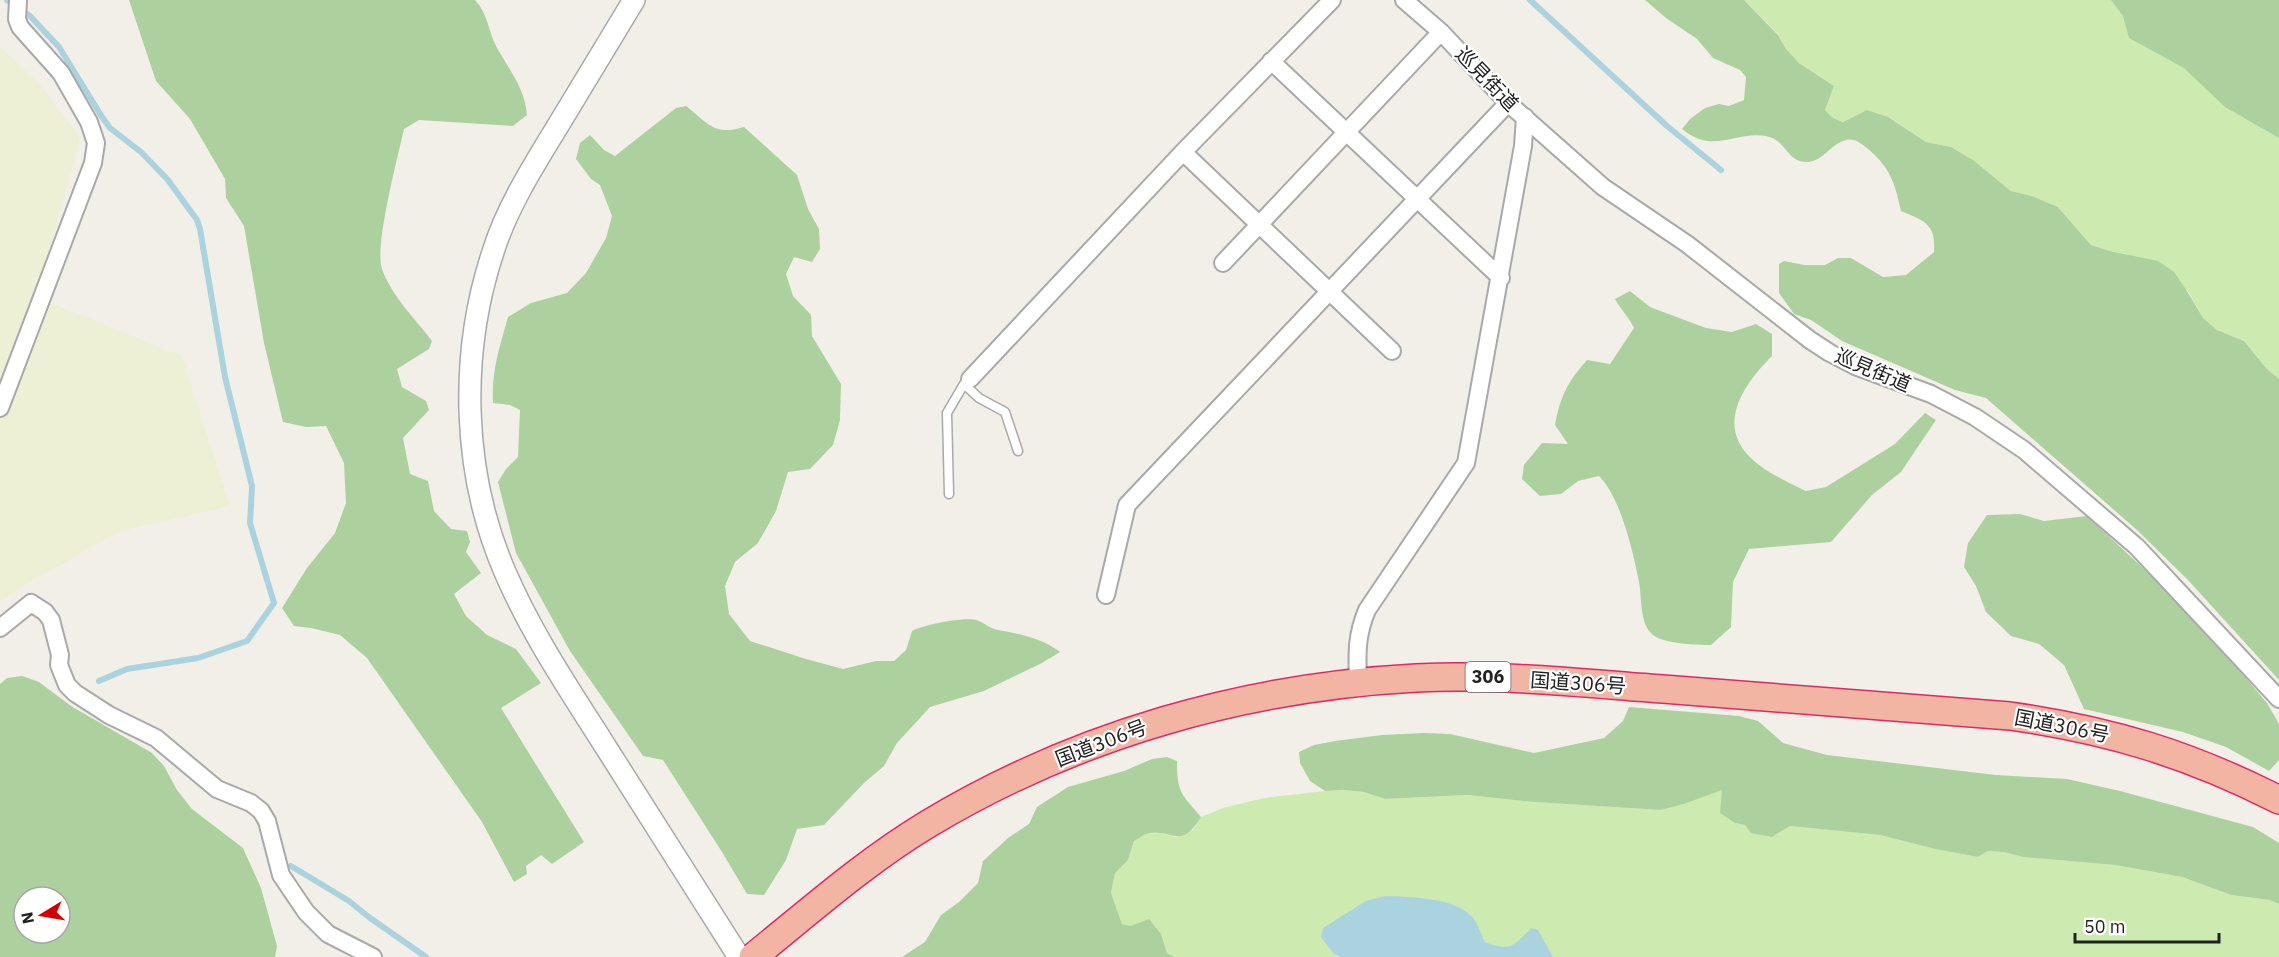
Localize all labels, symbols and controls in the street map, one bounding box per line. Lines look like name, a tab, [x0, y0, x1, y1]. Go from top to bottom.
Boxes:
street label: 巡見街道	[1450, 41, 1525, 117]
street label: 巡見街道	[1831, 341, 1915, 398]
road number: 306	[1466, 662, 1510, 692]
street label: 国道306号	[1529, 666, 1627, 699]
street label: 国道306号	[2012, 703, 2112, 748]
street label: 国道306号	[1051, 713, 1150, 772]
north arrow	[12, 885, 72, 945]
scale bar	[2075, 906, 2219, 944]
text: N	[16, 910, 38, 925]
text: 50 m	[2084, 915, 2126, 938]

